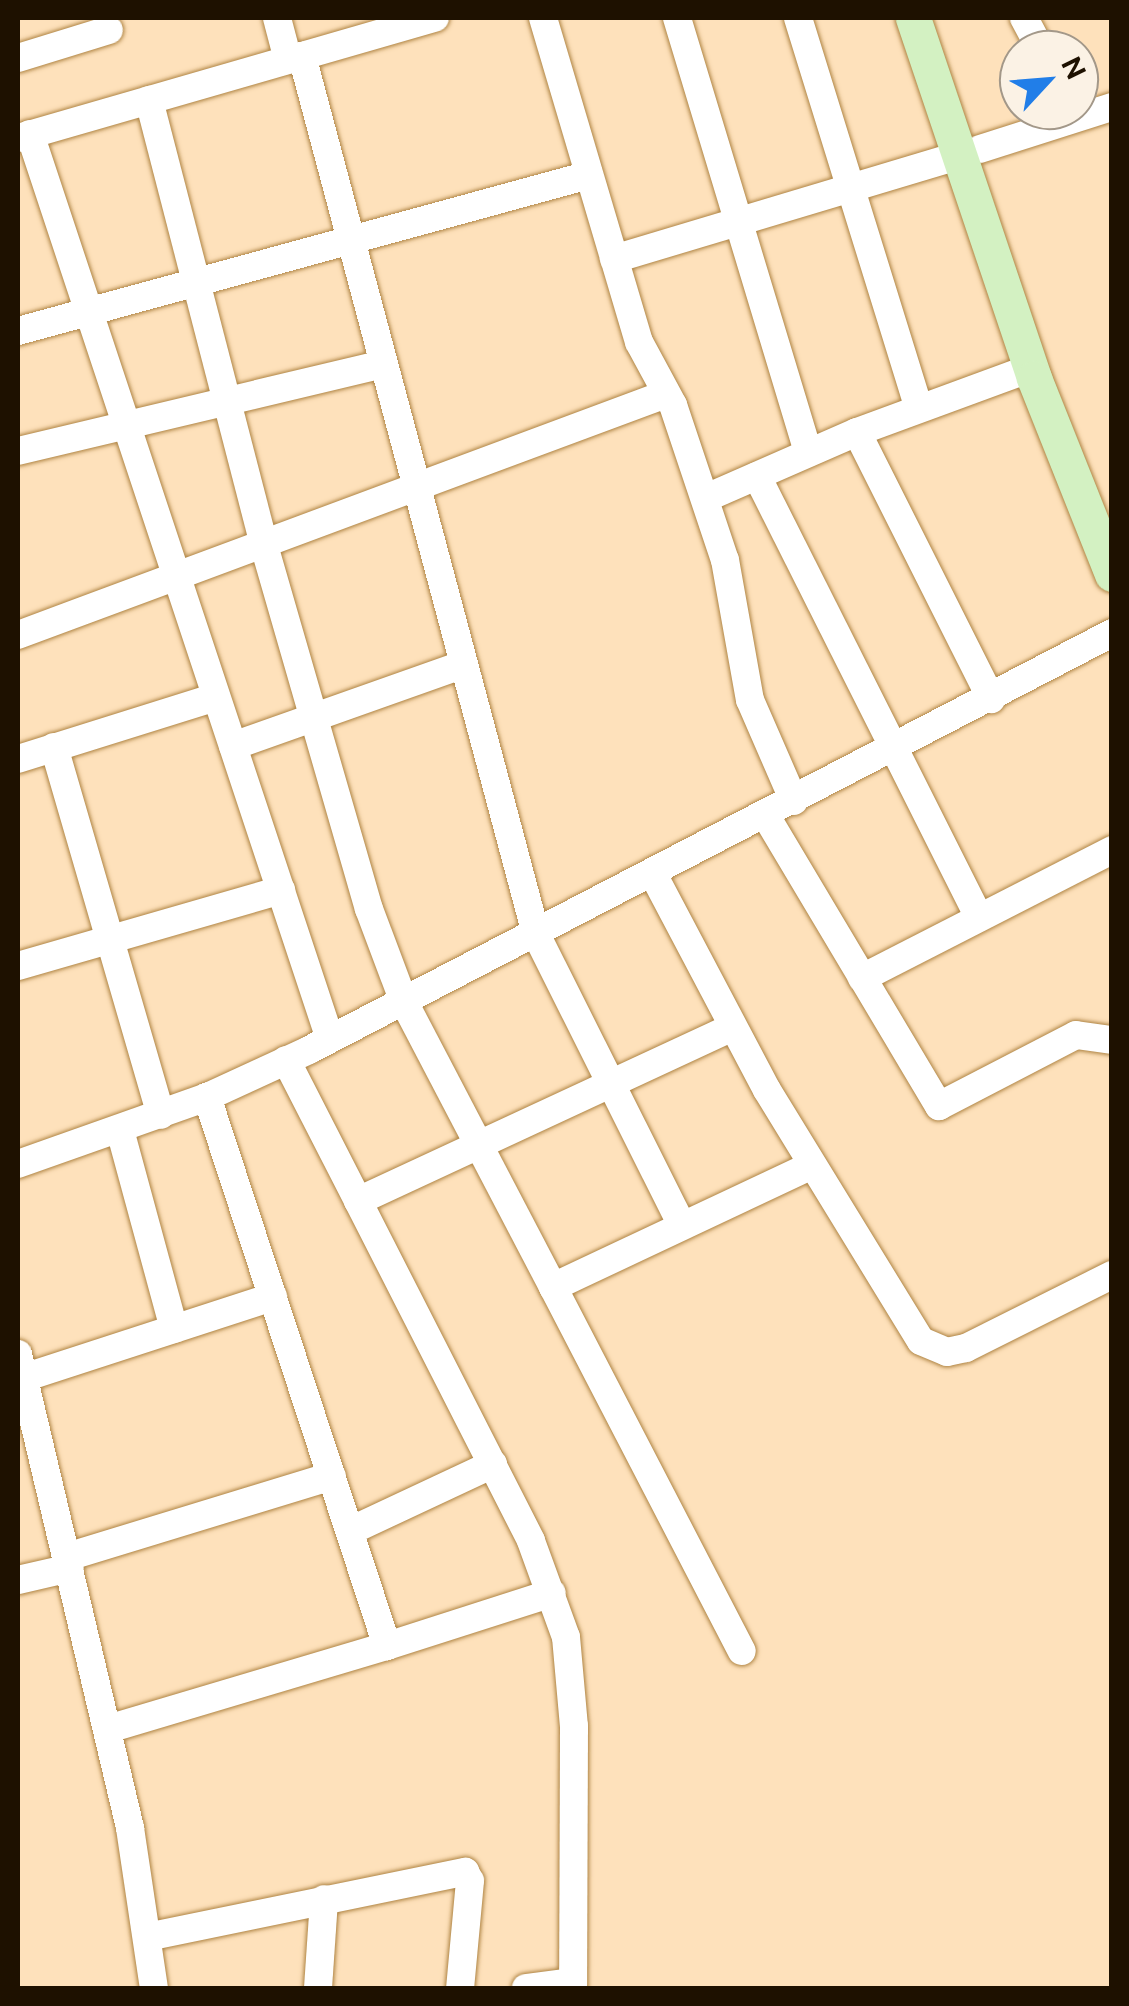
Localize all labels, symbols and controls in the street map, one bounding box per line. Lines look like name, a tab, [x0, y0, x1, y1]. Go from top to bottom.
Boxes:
north arrow	[999, 30, 1099, 130]
text: N	[1056, 51, 1093, 84]

